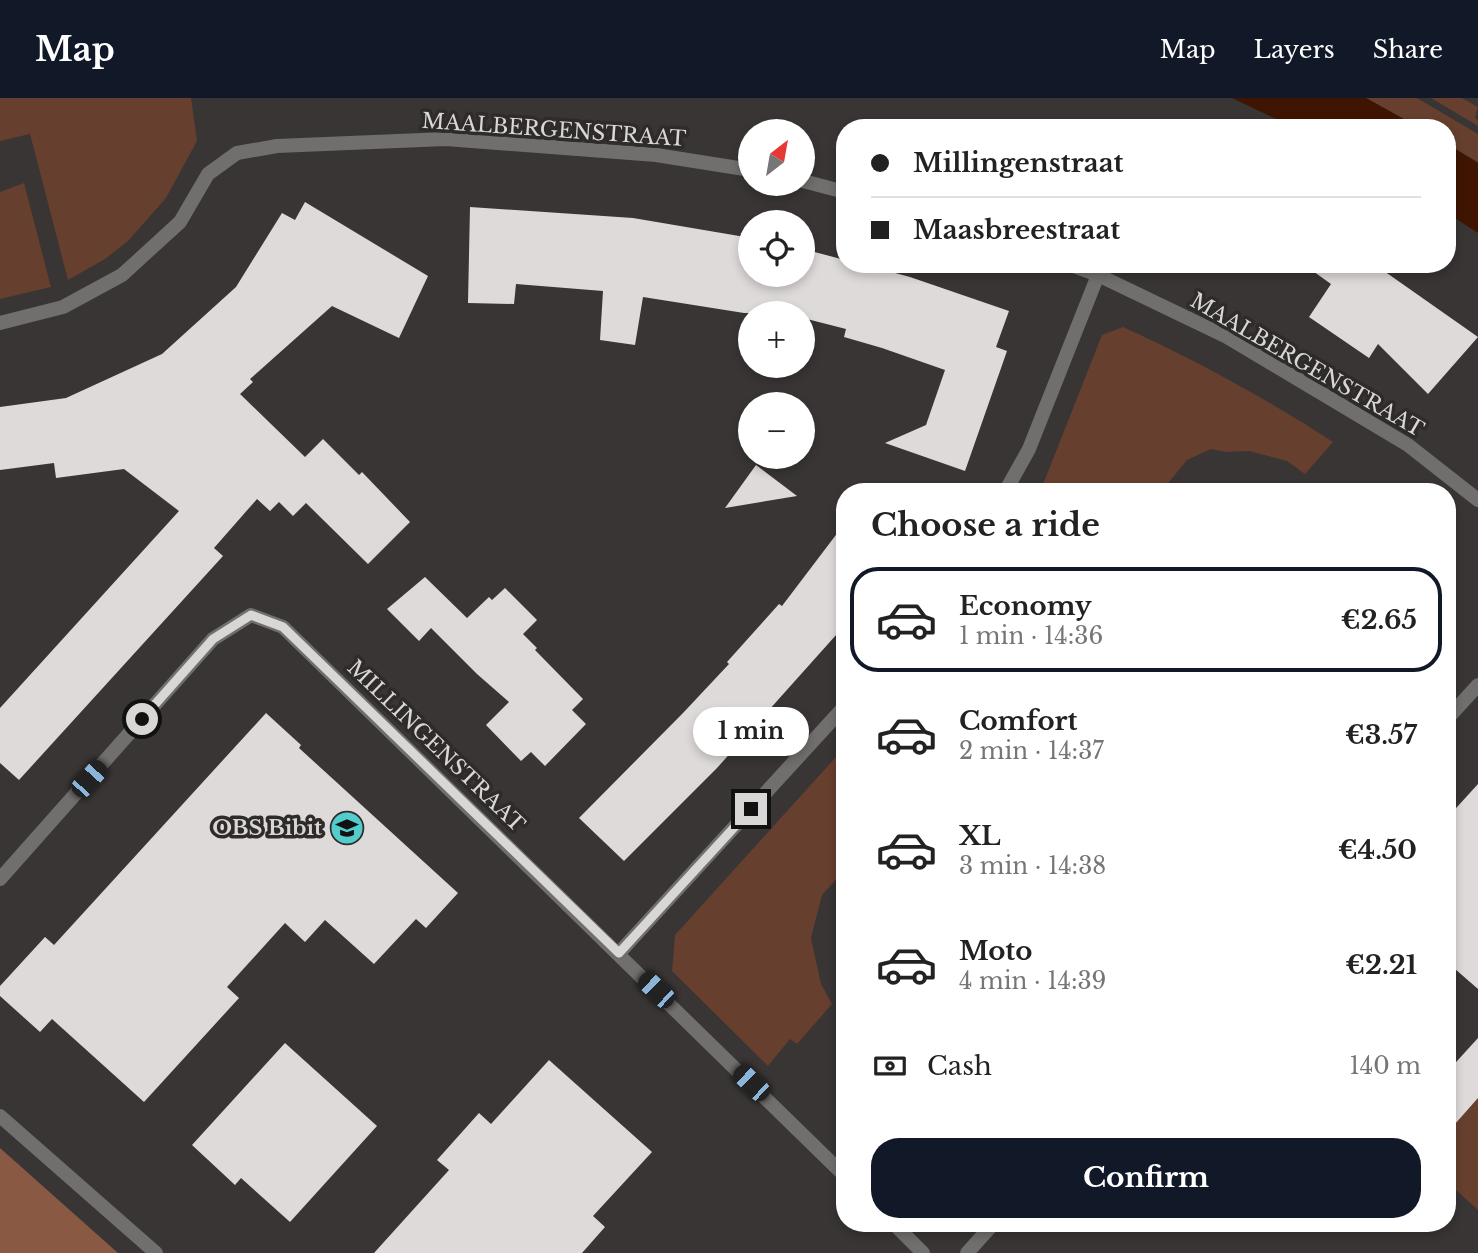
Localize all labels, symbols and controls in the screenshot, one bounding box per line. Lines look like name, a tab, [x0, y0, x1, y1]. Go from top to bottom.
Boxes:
text: Map	[35, 29, 115, 70]
text: Map	[1160, 35, 1216, 64]
text: Layers	[1254, 35, 1335, 64]
text: Share	[1373, 35, 1443, 64]
street label: MAALBERGENSTRAAT	[421, 108, 687, 152]
north arrow	[738, 119, 816, 196]
map controls	[738, 119, 815, 469]
text: Millingenstraat	[913, 147, 1124, 179]
button: locate	[738, 210, 815, 287]
text: Maasbreestraat	[913, 214, 1120, 246]
street label: MAALBERGENSTRAAT	[1186, 287, 1428, 443]
button: +	[738, 301, 815, 378]
button: −	[738, 392, 815, 469]
text: Choose a ride	[871, 505, 1100, 545]
icon: car	[875, 588, 938, 651]
text: Economy	[959, 590, 1092, 622]
text: €2.65	[1341, 604, 1417, 636]
text: 1 min · 14:36	[959, 622, 1103, 650]
street label: MILLINGENSTRAAT	[342, 655, 530, 838]
route start	[126, 703, 158, 735]
icon: car	[875, 703, 938, 766]
text: Comfort	[959, 705, 1077, 737]
callout: 1 min	[693, 708, 809, 756]
text: 1 min	[718, 717, 784, 745]
text: €3.57	[1345, 719, 1417, 751]
text: 2 min · 14:37	[959, 737, 1104, 765]
car	[68, 756, 111, 802]
route end	[735, 793, 767, 825]
school or university icon: OBS Bibit	[328, 809, 366, 847]
place label: OBS Bibit	[212, 815, 322, 841]
icon: car	[875, 818, 938, 881]
text: XL	[959, 820, 1001, 852]
text: €4.50	[1338, 834, 1417, 866]
text: 3 min · 14:38	[959, 852, 1106, 880]
icon: car	[875, 933, 938, 996]
text: Moto	[959, 935, 1032, 967]
text: €2.21	[1345, 949, 1417, 981]
text: 4 min · 14:39	[959, 967, 1106, 995]
car	[634, 968, 679, 1012]
icon: cash	[871, 1047, 909, 1085]
text: Cash	[927, 1050, 992, 1082]
text: 140 m	[1350, 1052, 1421, 1080]
car	[729, 1061, 774, 1105]
button: Confirm	[871, 1138, 1421, 1218]

